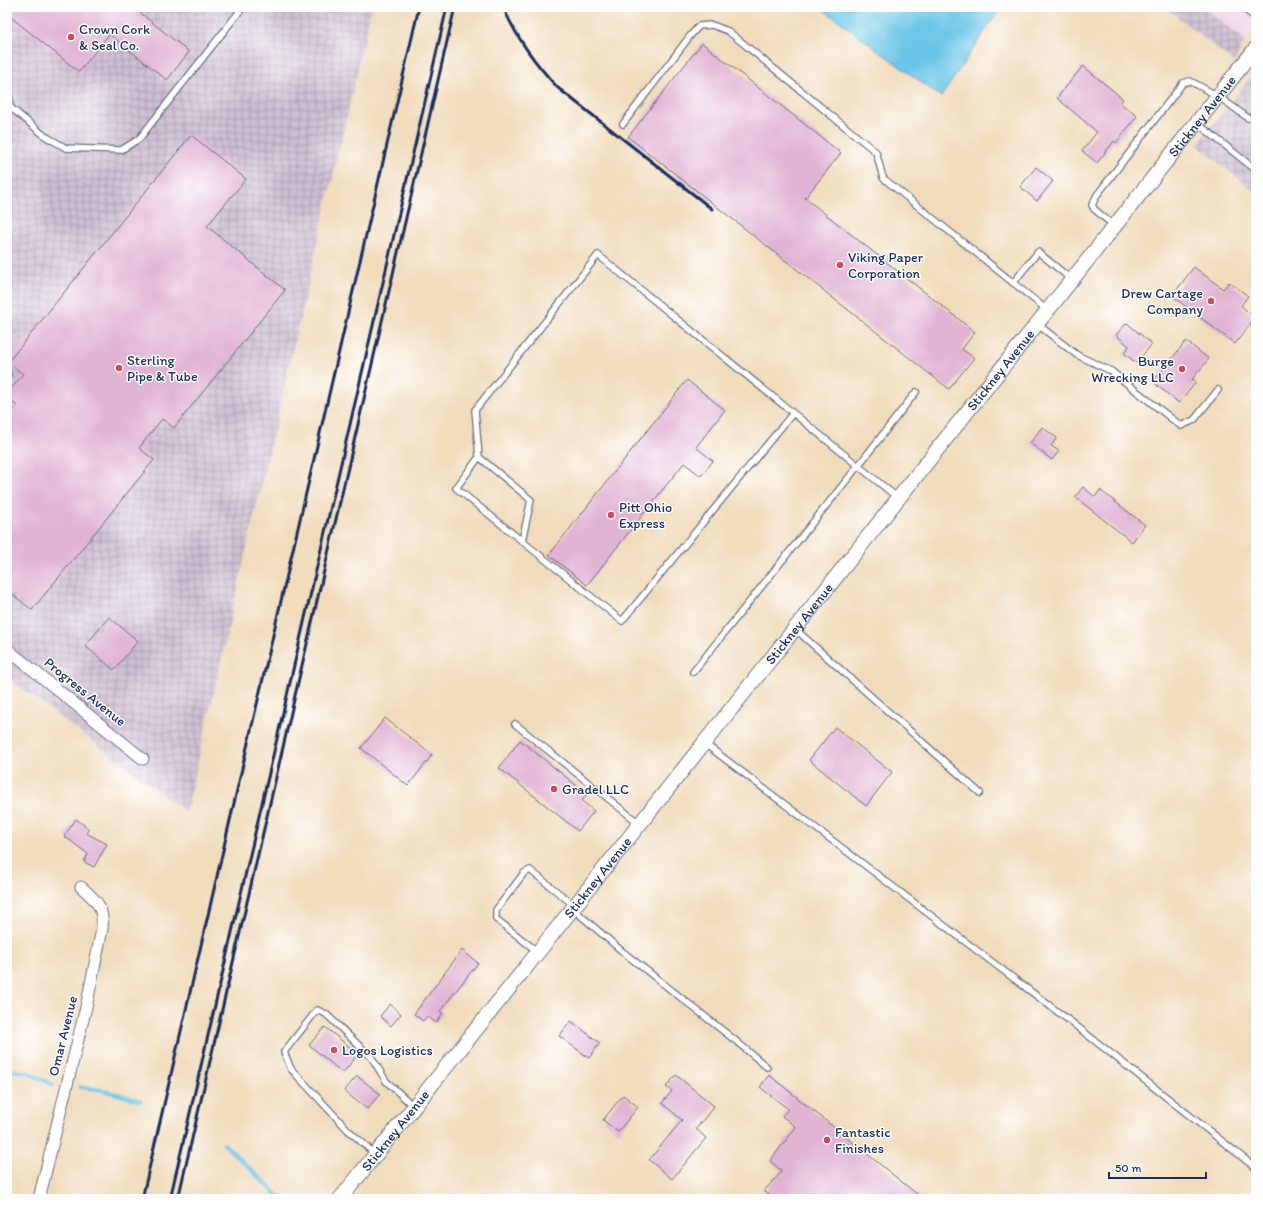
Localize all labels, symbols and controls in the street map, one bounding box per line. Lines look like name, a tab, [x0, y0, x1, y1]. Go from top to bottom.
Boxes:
place label: Crown Cork & Seal Co.	[79, 21, 150, 54]
marker: Crown Cork & Seal Co.	[66, 32, 76, 42]
street label: Stickney Avenue	[1164, 72, 1240, 160]
place label: Viking Paper Corporation	[848, 249, 924, 282]
marker: Viking Paper Corporation	[835, 260, 845, 270]
place label: Drew Cartage Company	[1121, 285, 1203, 318]
marker: Drew Cartage Company	[1206, 296, 1216, 306]
street label: Stickney Avenue	[963, 325, 1038, 414]
place label: Sterling Pipe & Tube	[127, 352, 198, 385]
place label: Burge Wrecking LLC	[1091, 353, 1174, 386]
marker: Sterling Pipe & Tube	[114, 363, 124, 373]
marker: Burge Wrecking LLC	[1177, 364, 1187, 374]
place label: Pitt Ohio Express	[619, 499, 672, 532]
marker: Pitt Ohio Express	[606, 510, 616, 520]
street label: Stickney Avenue	[761, 579, 837, 668]
street label: Progress Avenue	[41, 654, 130, 730]
place label: Gradel LLC	[562, 781, 629, 798]
marker: Gradel LLC	[549, 784, 559, 794]
street label: Stickney Avenue	[560, 833, 635, 921]
street label: Omar Avenue	[45, 994, 81, 1078]
place label: Logos Logistics	[342, 1042, 433, 1059]
marker: Logos Logistics	[329, 1045, 339, 1055]
street label: Stickney Avenue	[357, 1086, 433, 1174]
place label: Fantastic Finishes	[835, 1124, 891, 1157]
marker: Fantastic Finishes	[822, 1135, 832, 1145]
scale bar	[1109, 1154, 1206, 1180]
text: 50 m	[1115, 1161, 1141, 1175]

